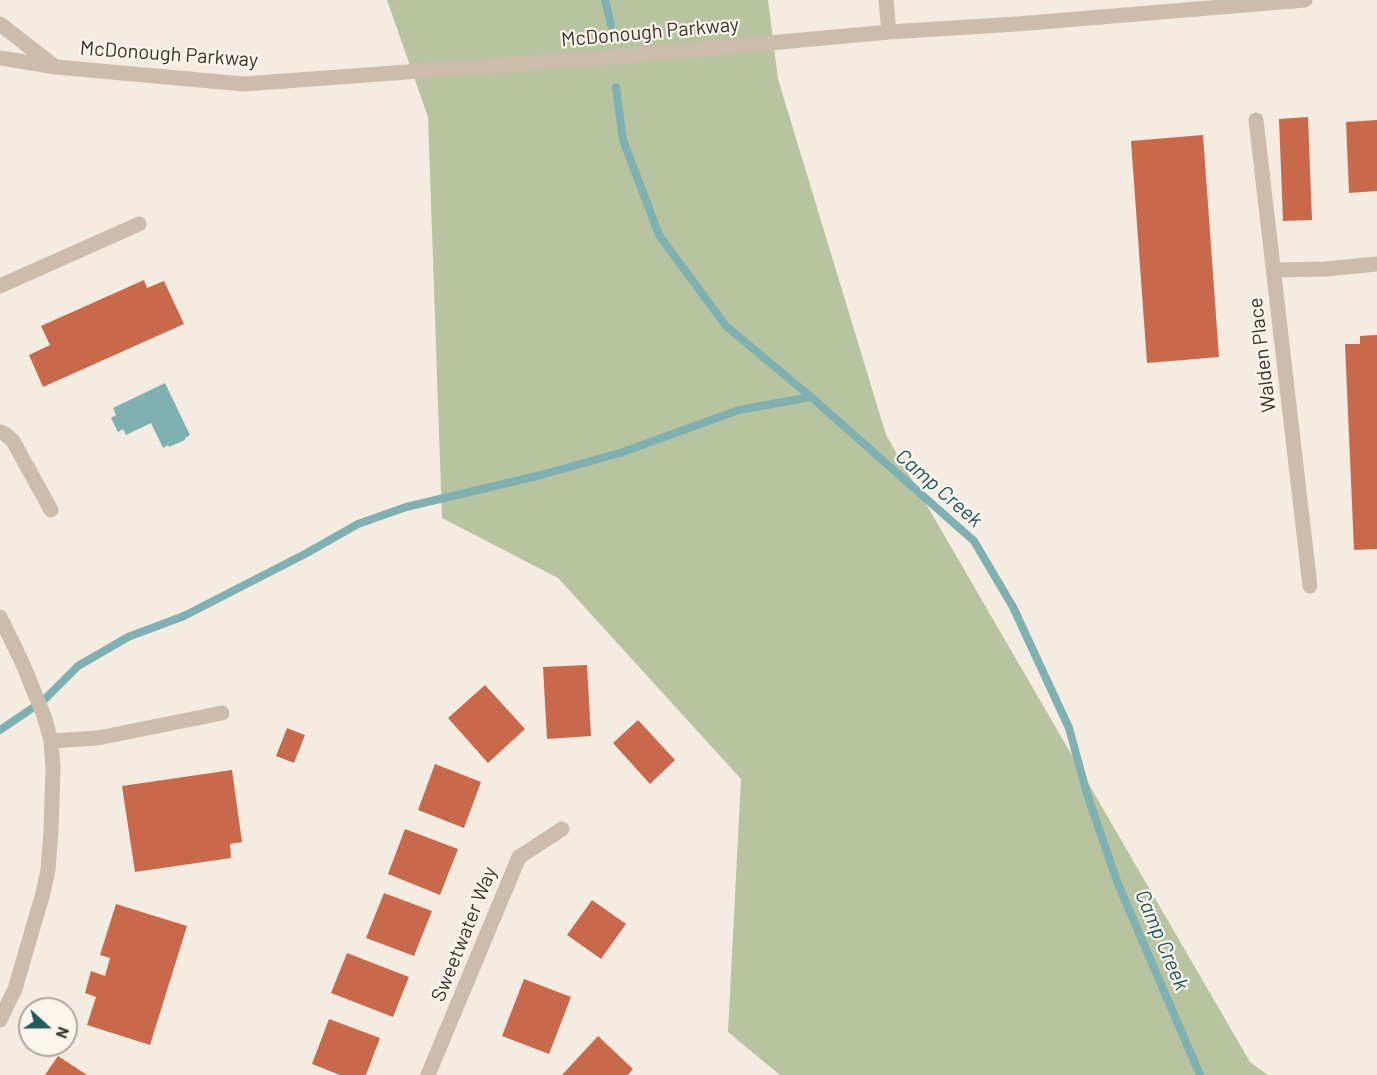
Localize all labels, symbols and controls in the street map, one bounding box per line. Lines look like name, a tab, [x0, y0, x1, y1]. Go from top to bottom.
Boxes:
street label: McDonough Parkway	[560, 12, 740, 52]
street label: McDonough Parkway	[79, 36, 259, 72]
street label: Walden Place	[1243, 296, 1281, 414]
water label: Camp Creek	[890, 443, 988, 533]
street label: Sweetwater Way	[426, 863, 502, 1005]
water label: Camp Creek	[1129, 886, 1195, 994]
north arrow	[18, 997, 78, 1057]
text: N	[53, 1025, 74, 1041]

